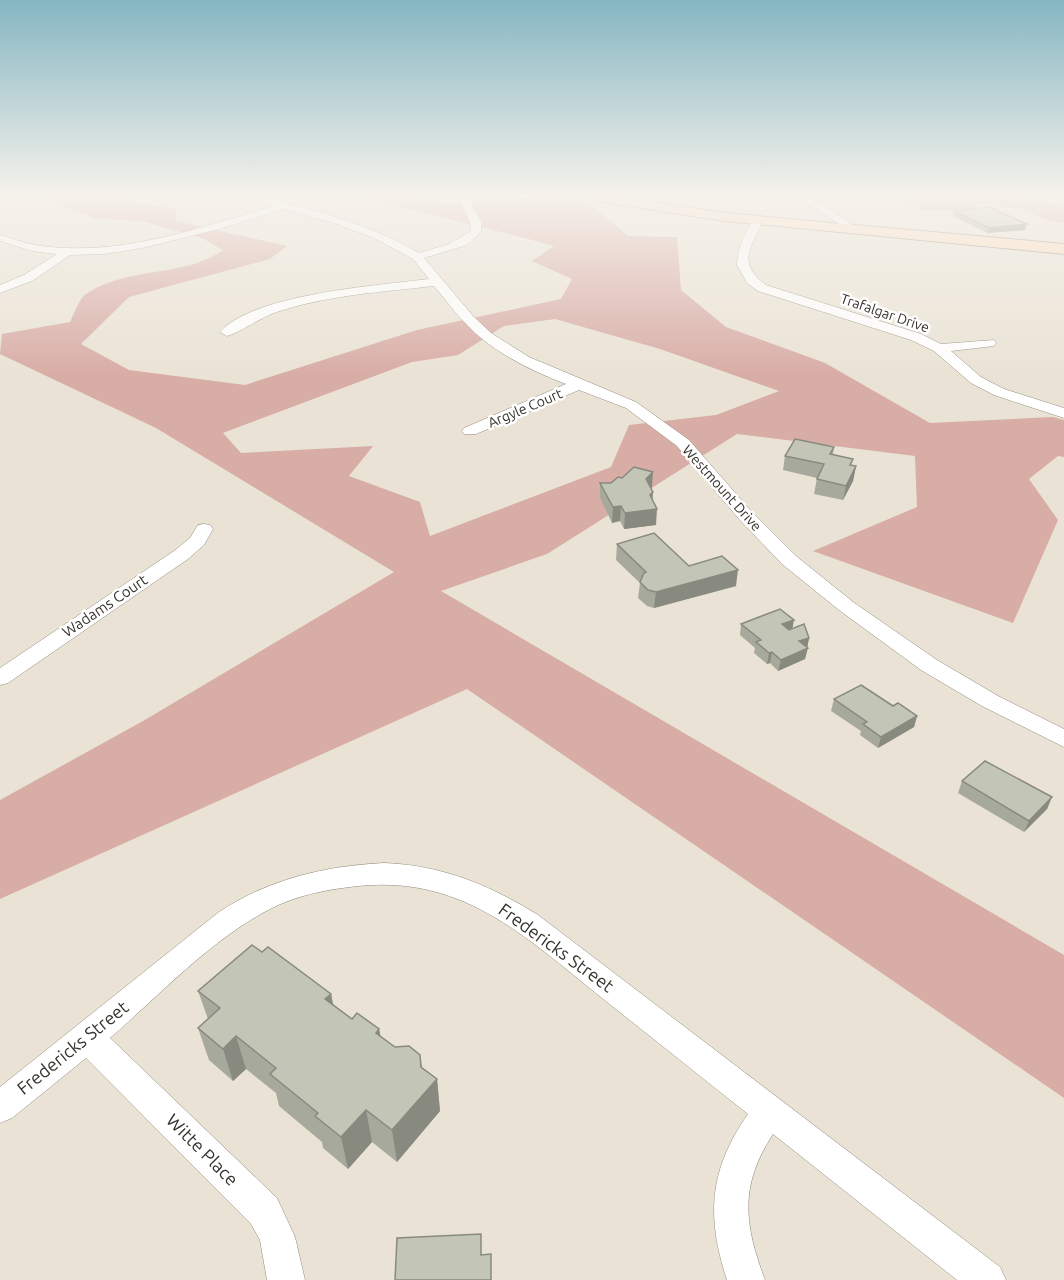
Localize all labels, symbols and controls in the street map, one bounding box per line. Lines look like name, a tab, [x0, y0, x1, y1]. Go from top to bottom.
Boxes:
street label: Trafalgar Drive	[839, 290, 931, 336]
street label: Argyle Court	[485, 385, 565, 431]
street label: Westmount Drive	[679, 442, 765, 534]
street label: Wadams Court	[59, 571, 150, 640]
street label: Fredericks Street	[495, 899, 618, 996]
street label: Fredericks Street	[13, 996, 132, 1098]
street label: Witte Place	[163, 1109, 243, 1189]

